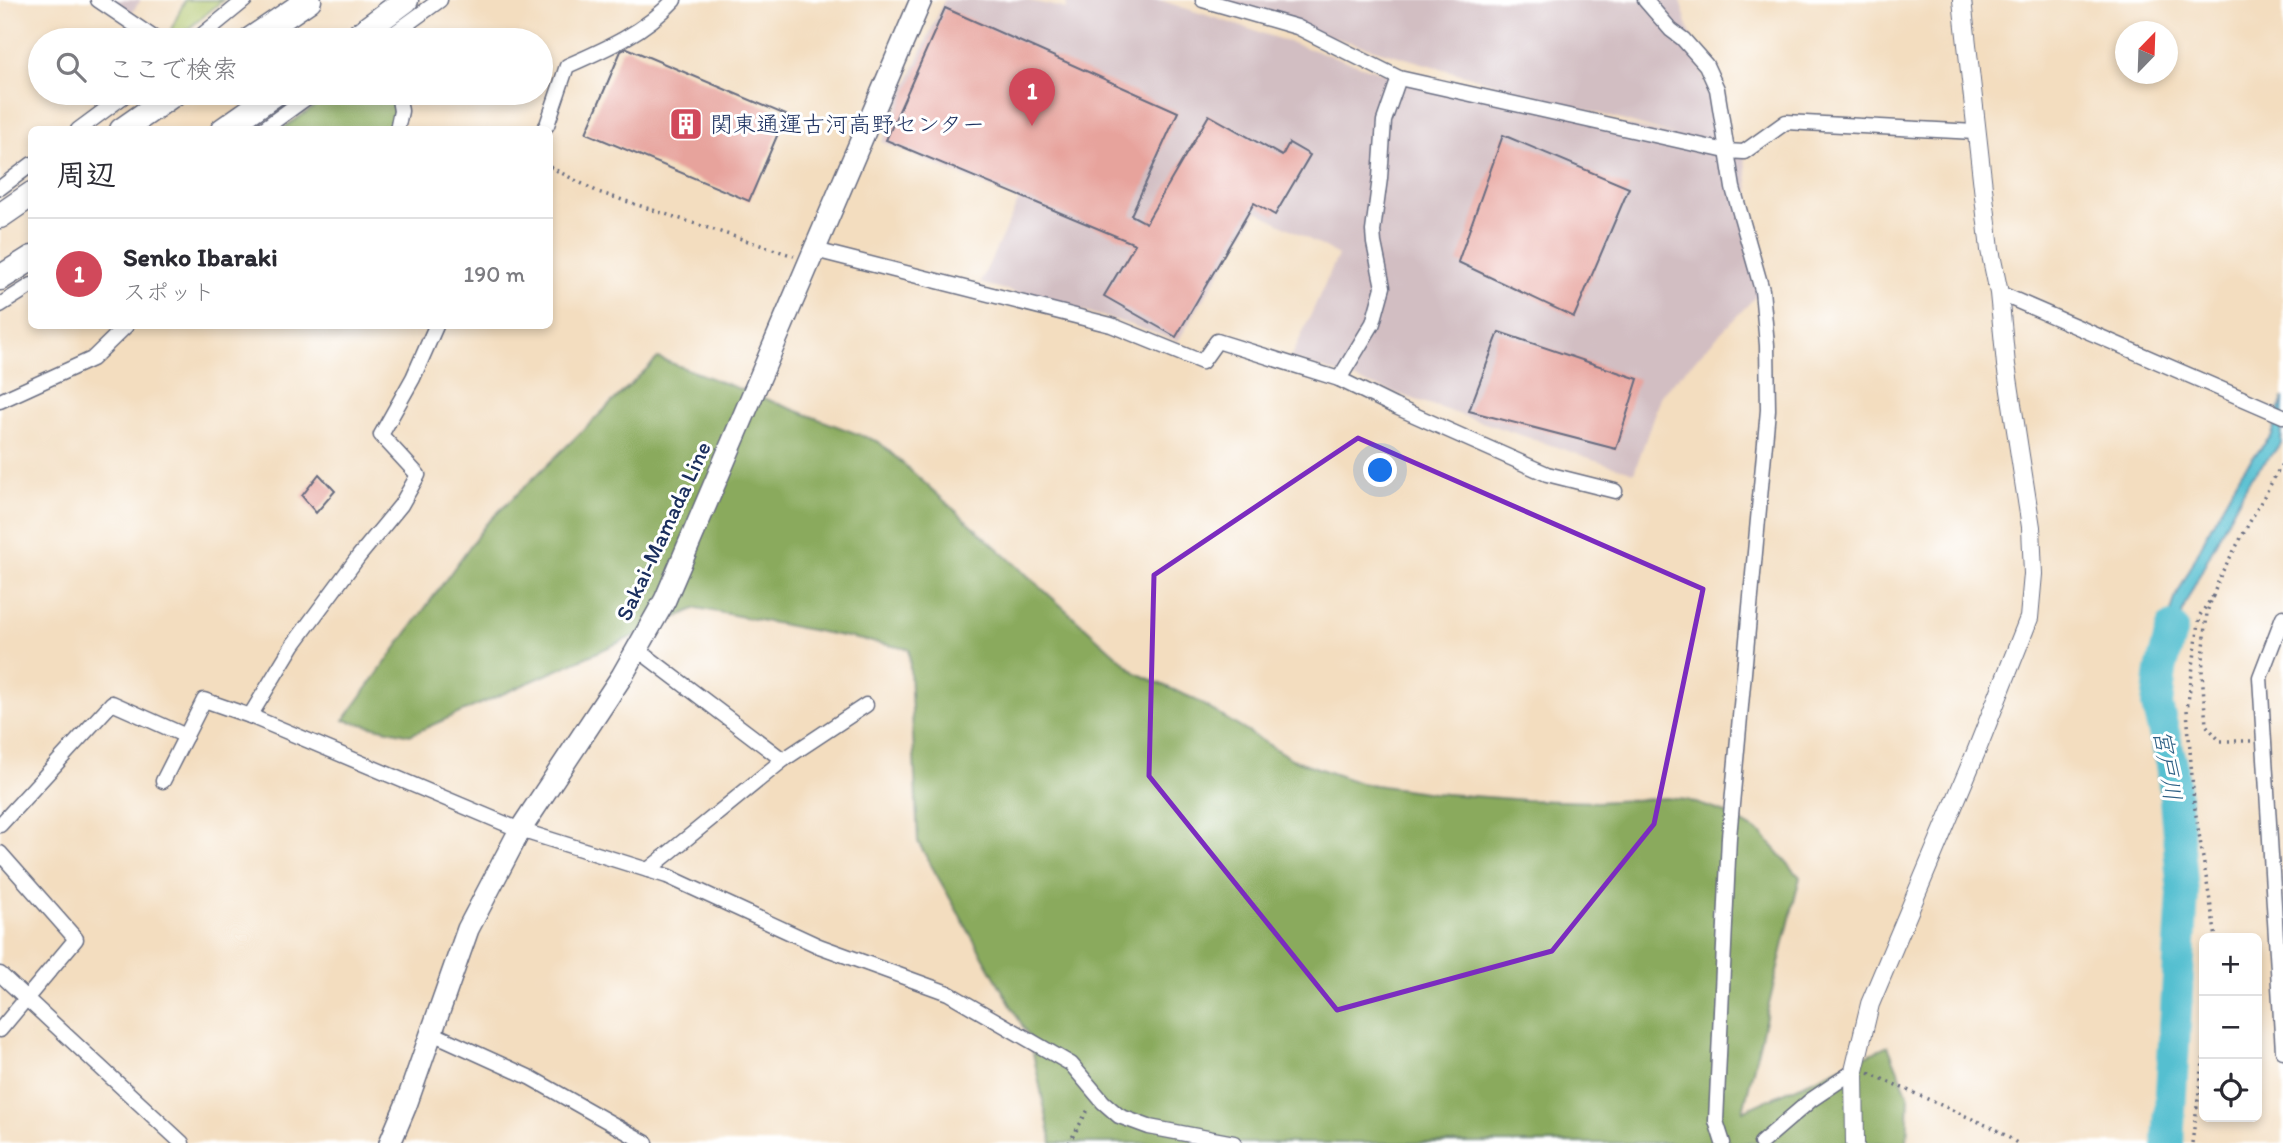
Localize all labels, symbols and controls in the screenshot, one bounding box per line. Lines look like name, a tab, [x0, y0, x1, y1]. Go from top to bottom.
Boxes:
north arrow	[2115, 21, 2178, 84]
search box	[28, 28, 553, 105]
icon: search	[52, 48, 90, 86]
text: ここで検索	[108, 53, 238, 85]
pin: 1	[1009, 68, 1055, 126]
building icon: 関東通運古河高野センター	[667, 105, 705, 143]
place label: 関東通運古河高野センター	[710, 110, 985, 138]
text: 周辺	[56, 156, 116, 193]
text: Senko Ibaraki	[123, 241, 278, 273]
text: 1	[74, 260, 84, 288]
text: 190 m	[464, 260, 525, 288]
text: スポット	[123, 278, 215, 306]
street label: Sakai-Mamada Line	[609, 437, 717, 625]
your location	[1363, 453, 1397, 487]
water label: 宮戸川	[2148, 727, 2188, 803]
map controls	[2199, 933, 2262, 1122]
button: +	[2199, 933, 2262, 996]
button: −	[2199, 996, 2262, 1059]
button: locate	[2199, 1059, 2262, 1122]

